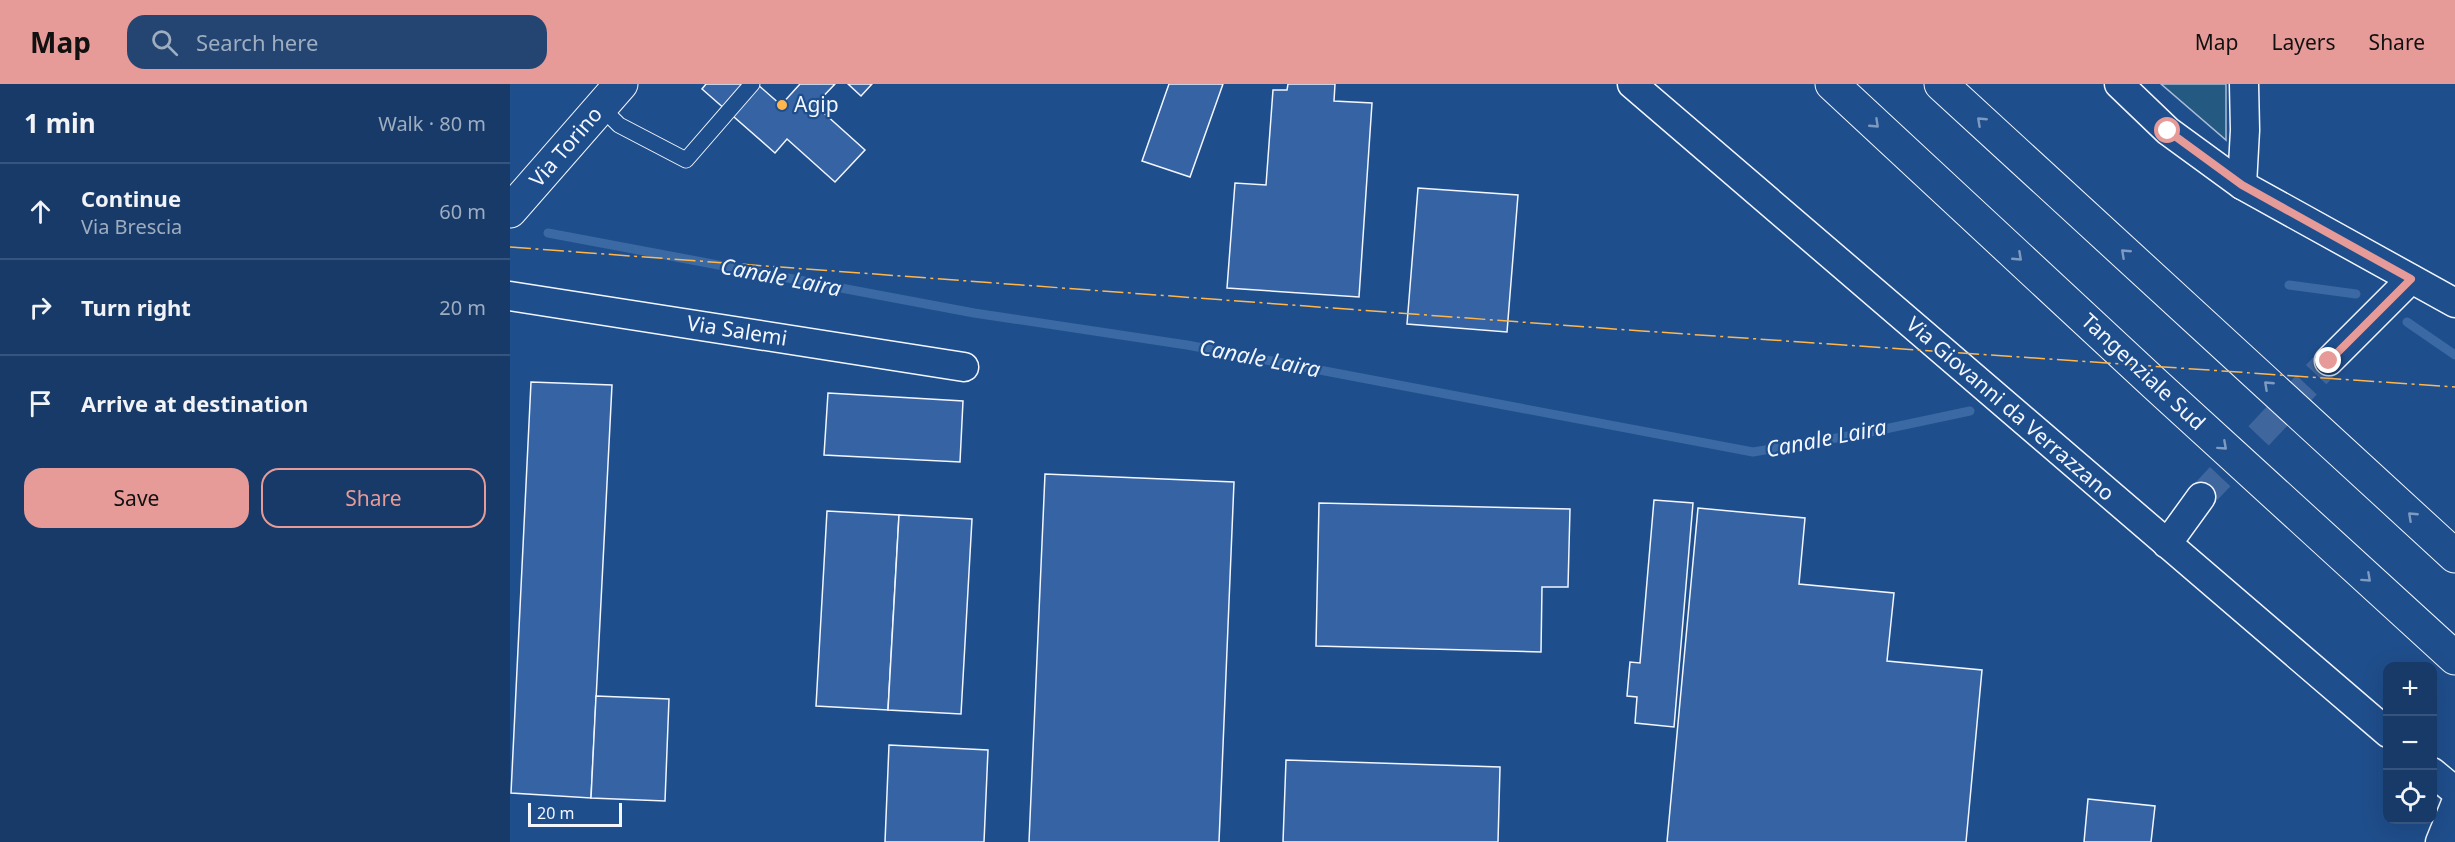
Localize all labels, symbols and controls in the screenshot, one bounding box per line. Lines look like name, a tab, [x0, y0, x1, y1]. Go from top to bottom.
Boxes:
search box	[127, 15, 547, 69]
text: Map	[30, 23, 91, 61]
icon: search	[148, 26, 181, 59]
text: Search here	[196, 27, 318, 57]
text: Map	[2195, 28, 2239, 56]
text: Layers	[2272, 28, 2336, 56]
text: Share	[2369, 28, 2425, 56]
place label: Agip	[794, 90, 839, 118]
marker: Agip	[775, 98, 789, 112]
street label: Via Torino	[523, 100, 608, 192]
text: 1 min	[24, 105, 96, 141]
text: Walk · 80 m	[378, 110, 486, 137]
one-way arrow	[1869, 117, 1879, 128]
one-way arrow	[1977, 117, 1988, 128]
route start	[2154, 117, 2180, 143]
text: Continue	[81, 183, 181, 213]
icon: ahead	[24, 195, 57, 228]
text: 60 m	[439, 198, 486, 225]
text: Via Brescia	[81, 213, 182, 240]
one-way arrow	[2011, 249, 2022, 260]
one-way arrow	[2121, 249, 2131, 260]
water label: Canale Laira	[718, 250, 845, 303]
icon: right	[24, 291, 57, 324]
text: Turn right	[81, 292, 191, 322]
text: 20 m	[439, 294, 486, 321]
street label: Tangenziale Sud	[2076, 307, 2212, 436]
street label: Via Salemi	[685, 308, 789, 352]
street label: Via Giovanni da Verrazzano	[1900, 310, 2121, 507]
water label: Canale Laira	[1197, 331, 1324, 384]
route end	[2315, 347, 2341, 373]
one-way arrow	[2264, 381, 2275, 392]
icon: arrive	[24, 387, 57, 420]
text: Arrive at destination	[81, 388, 308, 418]
water label: Canale Laira	[1763, 411, 1889, 463]
one-way arrow	[2216, 439, 2227, 450]
button: Save	[24, 468, 249, 528]
button: Share	[261, 468, 486, 528]
one-way arrow	[2408, 513, 2419, 524]
one-way arrow	[2360, 571, 2370, 582]
map controls	[2383, 662, 2437, 824]
button: +	[2383, 662, 2437, 716]
button: −	[2383, 716, 2437, 770]
button: locate	[2383, 770, 2437, 824]
scale bar	[528, 800, 622, 828]
text: 20 m	[537, 802, 574, 824]

